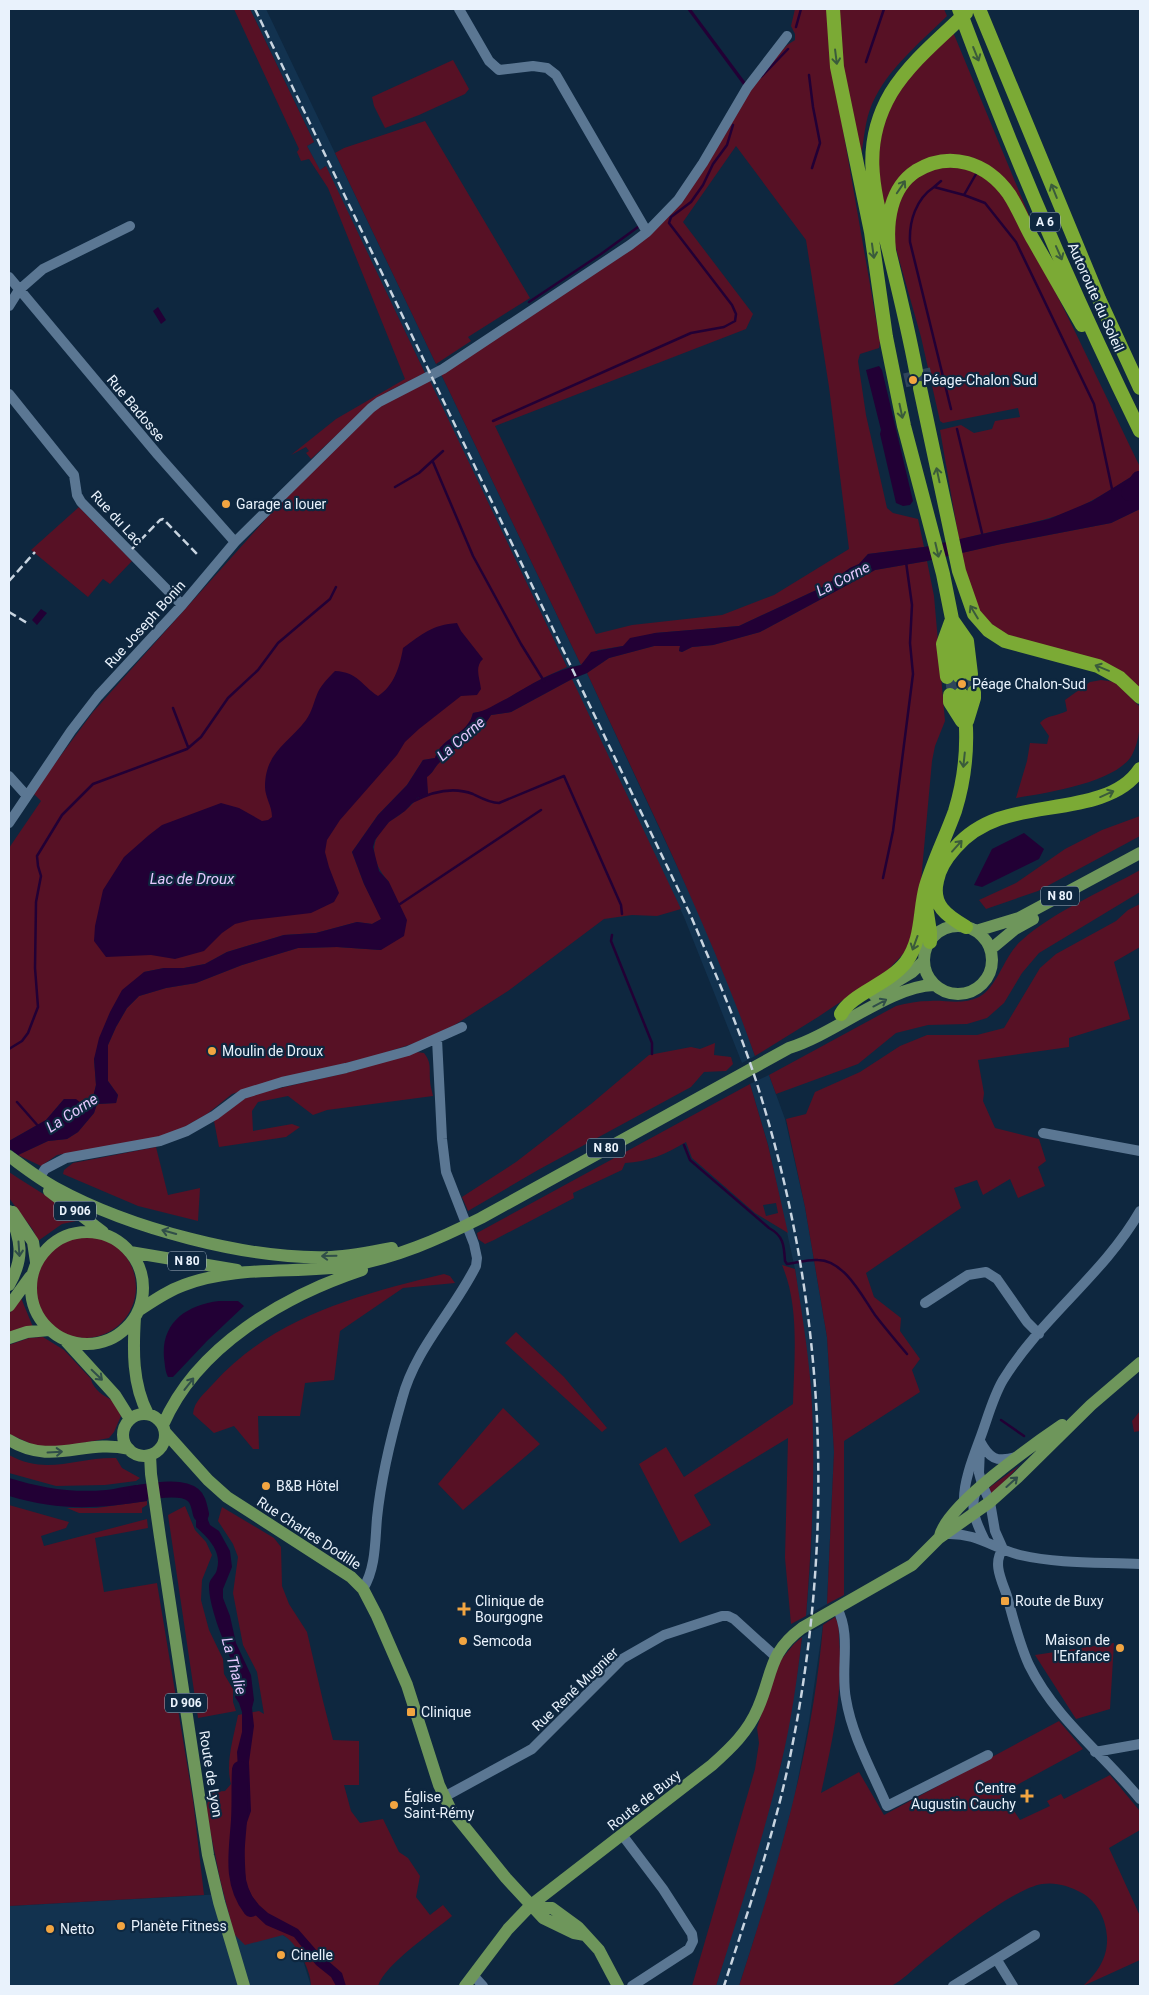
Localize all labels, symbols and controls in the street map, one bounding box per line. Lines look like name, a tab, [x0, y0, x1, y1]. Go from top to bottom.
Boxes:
one-way arrow	[972, 46, 981, 61]
one-way arrow	[831, 49, 841, 65]
one-way arrow	[896, 180, 907, 194]
one-way arrow	[1049, 184, 1059, 199]
road number: A 6	[1030, 212, 1060, 232]
street label: Autoroute du Soleil	[1065, 240, 1127, 354]
one-way arrow	[869, 243, 879, 259]
one-way arrow	[1054, 245, 1064, 260]
street label: Rue Badosse	[104, 372, 168, 444]
place label: Péage-Chalon Sud	[923, 372, 1037, 388]
marker: Péage-Chalon Sud	[907, 374, 919, 386]
one-way arrow	[897, 403, 906, 419]
one-way arrow	[933, 468, 943, 484]
street label: Rue du Lac	[88, 487, 146, 549]
place label: Garage a louer	[236, 496, 327, 512]
marker: Garage a louer	[220, 498, 232, 510]
one-way arrow	[933, 541, 942, 557]
water label: La Corne	[813, 558, 873, 600]
street label: Rue Joseph Bonin	[102, 577, 188, 671]
one-way arrow	[969, 605, 979, 619]
one-way arrow	[1095, 663, 1110, 673]
place label: Péage Chalon-Sud	[972, 676, 1086, 692]
marker: Péage Chalon-Sud	[956, 678, 968, 690]
water label: La Corne	[433, 713, 489, 765]
one-way arrow	[959, 751, 969, 767]
one-way arrow	[1099, 789, 1114, 799]
one-way arrow	[951, 840, 962, 853]
water label: Lac de Droux	[150, 870, 235, 888]
road number: N 80	[1041, 886, 1079, 906]
one-way arrow	[910, 935, 919, 950]
one-way arrow	[872, 998, 887, 1008]
place label: Moulin de Droux	[222, 1043, 323, 1059]
marker: Moulin de Droux	[206, 1045, 218, 1057]
water label: La Corne	[43, 1090, 101, 1136]
road number: N 80	[587, 1138, 625, 1158]
road number: D 906	[54, 1202, 96, 1220]
one-way arrow	[161, 1227, 177, 1236]
one-way arrow	[15, 1240, 24, 1256]
road number: N 80	[168, 1252, 206, 1270]
one-way arrow	[321, 1252, 337, 1261]
one-way arrow	[91, 1369, 103, 1381]
one-way arrow	[183, 1378, 194, 1391]
one-way arrow	[46, 1447, 62, 1456]
one-way arrow	[1006, 1476, 1019, 1487]
place label: B&B Hôtel	[276, 1478, 339, 1494]
marker: B&B Hôtel	[260, 1480, 272, 1492]
street label: Rue Charles Dodille	[254, 1493, 364, 1573]
place label: Clinique de Bourgogne	[475, 1593, 544, 1625]
place label: Route de Buxy	[1015, 1593, 1104, 1609]
marker: Route de Buxy	[999, 1595, 1011, 1607]
marker: Clinique de Bourgogne	[457, 1602, 471, 1616]
place label: Maison de l'Enfance	[1045, 1632, 1110, 1664]
place label: Semcoda	[473, 1633, 532, 1649]
water label: La Thalie	[218, 1635, 250, 1697]
marker: Semcoda	[457, 1635, 469, 1647]
marker: Maison de l'Enfance	[1114, 1642, 1126, 1654]
street label: Rue René Mugnier	[529, 1644, 621, 1734]
road number: D 906	[165, 1694, 207, 1712]
place label: Clinique	[421, 1704, 471, 1720]
marker: Clinique	[405, 1706, 417, 1718]
street label: Route de Lyon	[196, 1730, 226, 1818]
street label: Route de Buxy	[604, 1766, 684, 1834]
place label: Centre Augustin Cauchy	[911, 1780, 1016, 1812]
place label: Église Saint-Rémy	[404, 1788, 475, 1821]
marker: Centre Augustin Cauchy	[1020, 1789, 1034, 1803]
marker: Église Saint-Rémy	[388, 1799, 400, 1811]
place label: Planète Fitness	[131, 1918, 227, 1934]
marker: Planète Fitness	[115, 1920, 127, 1932]
place label: Netto	[60, 1921, 94, 1937]
marker: Netto	[44, 1923, 56, 1935]
place label: Cinelle	[291, 1947, 333, 1963]
marker: Cinelle	[275, 1949, 287, 1961]

